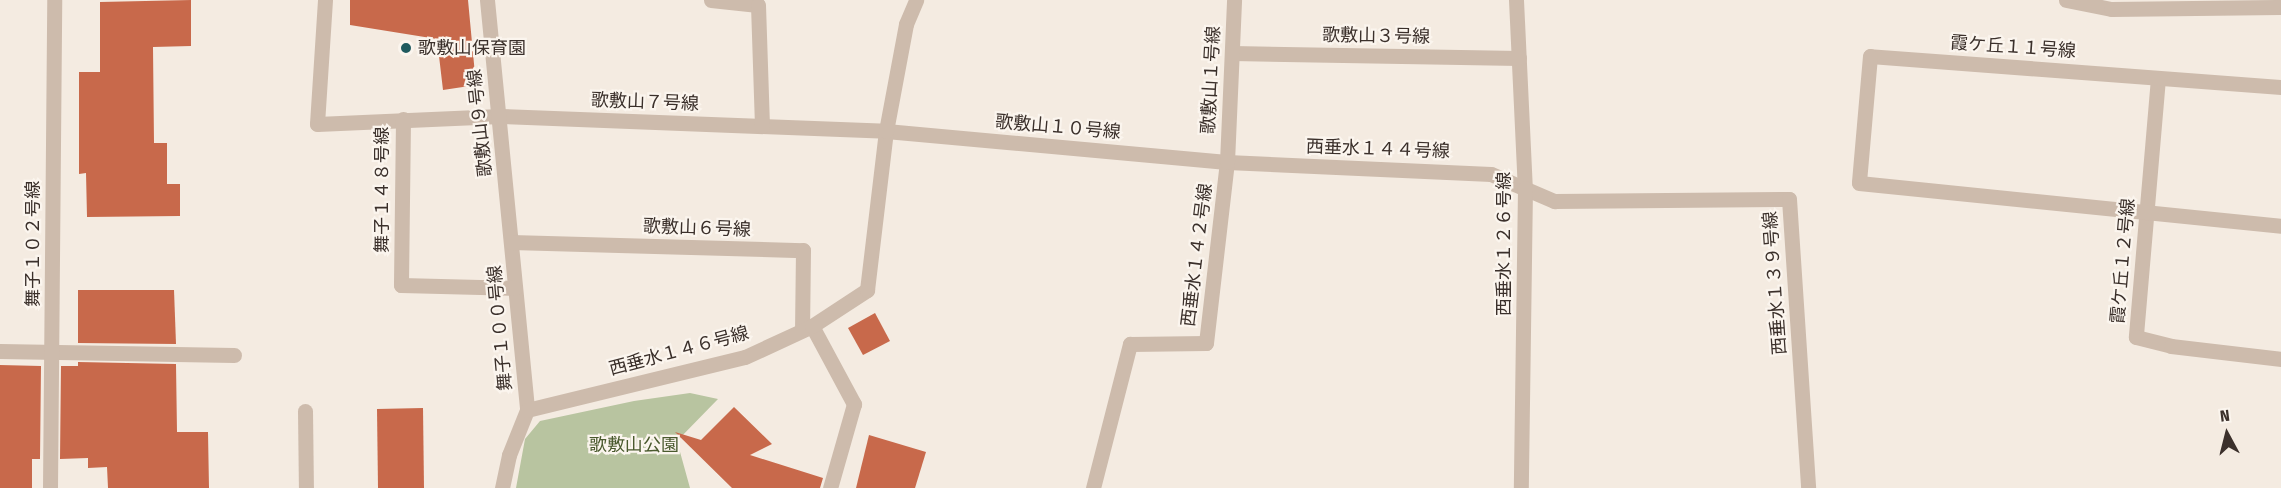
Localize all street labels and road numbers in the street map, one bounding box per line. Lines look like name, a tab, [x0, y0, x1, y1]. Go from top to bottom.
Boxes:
street label: 歌敷山３号線	[1322, 24, 1430, 48]
street label: 歌敷山１号線	[1197, 26, 1225, 134]
street label: 霞ケ丘１１号線	[1949, 32, 2077, 62]
street label: 歌敷山９号線	[464, 68, 496, 178]
street label: 歌敷山７号線	[591, 89, 699, 115]
street label: 歌敷山１０号線	[994, 111, 1122, 143]
street label: 舞子１４８号線	[371, 127, 393, 253]
street label: 西垂水１４４号線	[1306, 136, 1450, 162]
street label: 西垂水１２６号線	[1493, 172, 1515, 316]
street label: 舞子１０２号線	[22, 181, 44, 307]
street label: 西垂水１４２号線	[1178, 182, 1216, 328]
street label: 霞ケ丘１２号線	[2107, 197, 2139, 325]
street label: 西垂水１３９号線	[1759, 210, 1791, 356]
street label: 歌敷山６号線	[643, 215, 751, 241]
street label: 舞子１００号線	[484, 264, 516, 392]
street label: 西垂水１４６号線	[607, 322, 751, 380]

